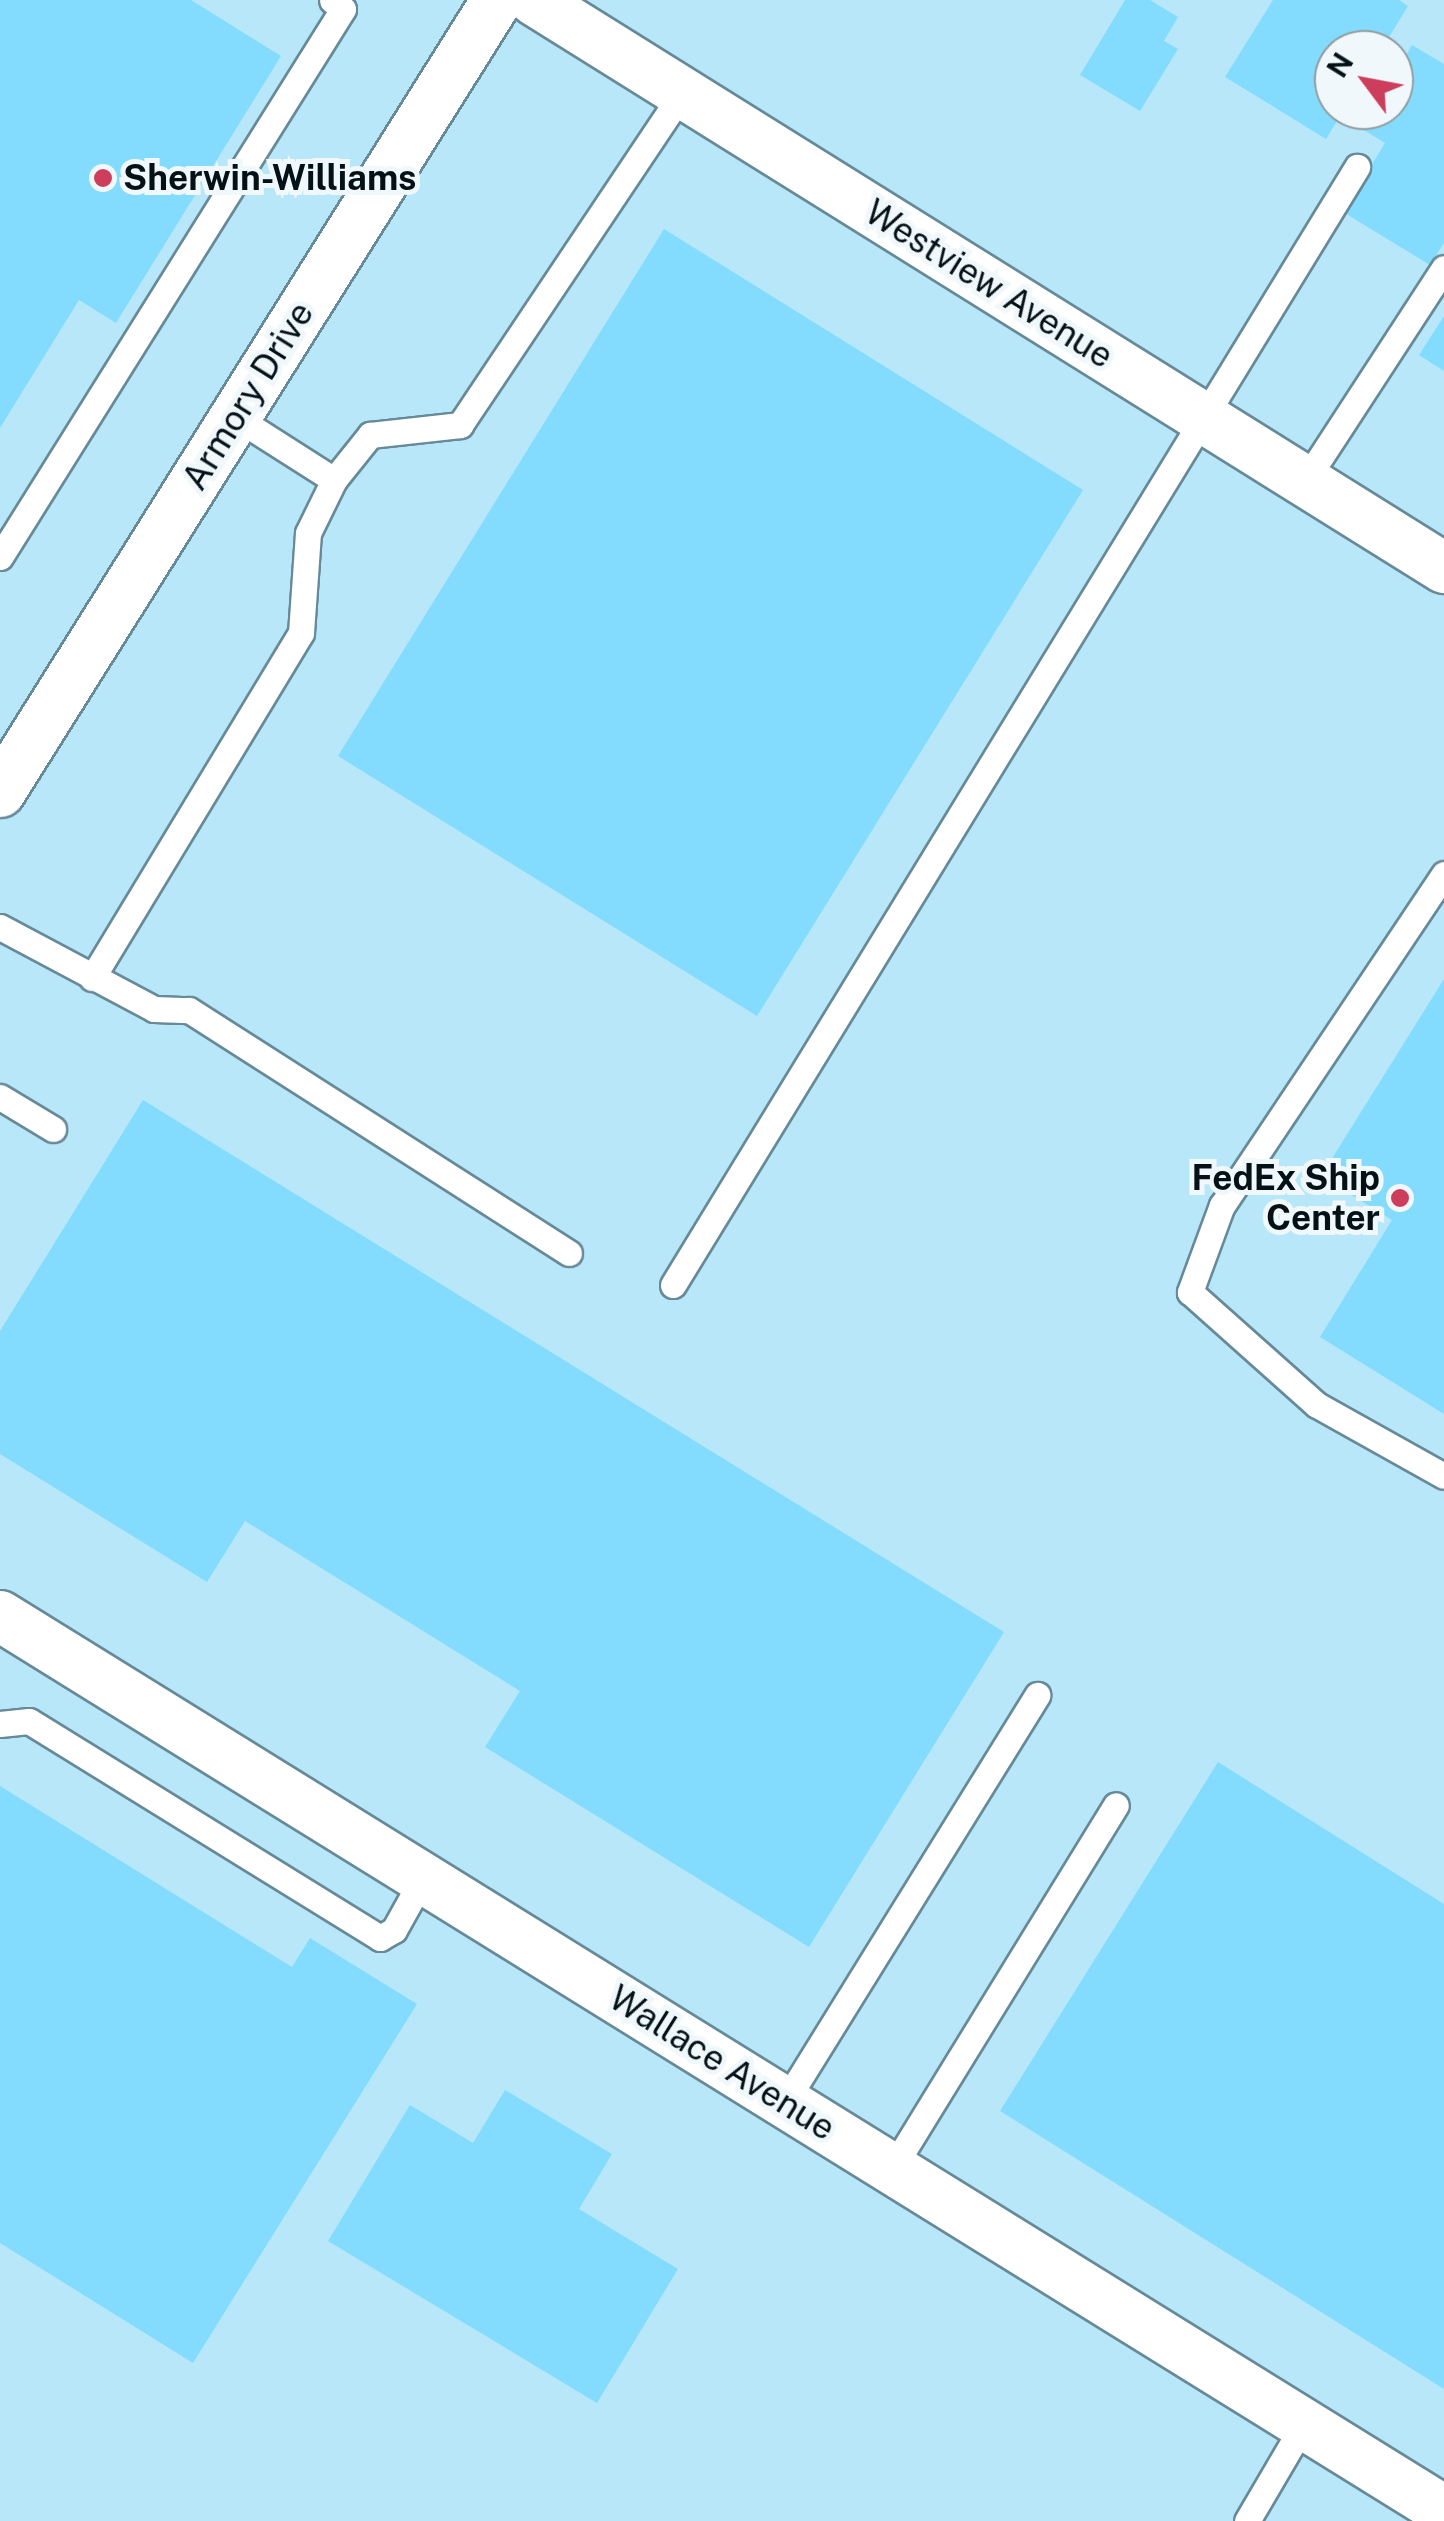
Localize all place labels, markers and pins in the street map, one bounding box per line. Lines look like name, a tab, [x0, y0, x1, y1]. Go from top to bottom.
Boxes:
place label: Sherwin-Williams	[123, 157, 417, 199]
marker: Sherwin-Williams	[92, 167, 114, 189]
place label: FedEx Ship Center	[1192, 1157, 1380, 1239]
marker: FedEx Ship Center	[1389, 1187, 1411, 1209]

